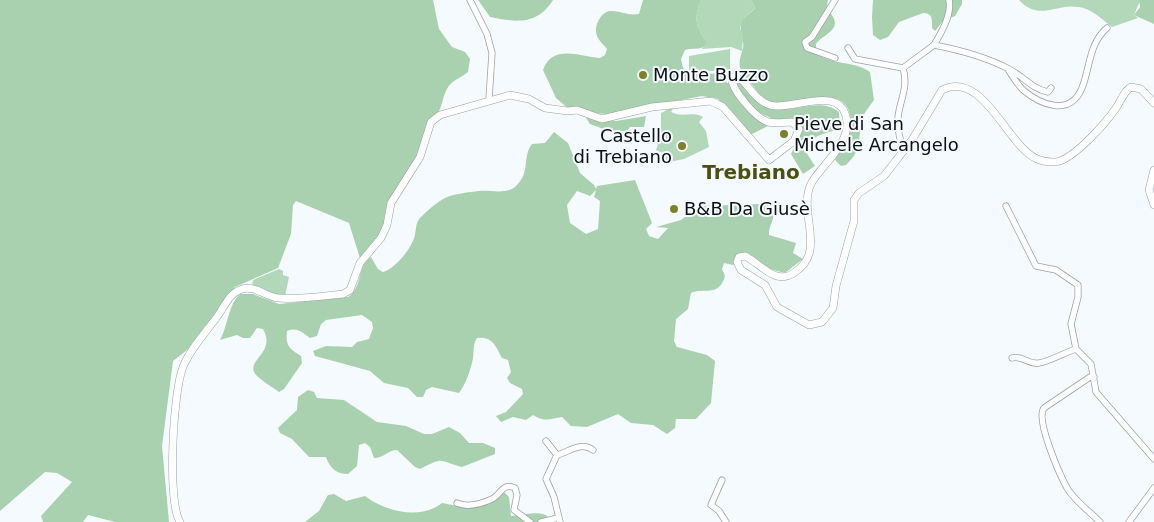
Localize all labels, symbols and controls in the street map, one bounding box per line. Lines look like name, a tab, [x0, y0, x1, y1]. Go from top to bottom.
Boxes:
place label: Monte Buzzo	[653, 64, 768, 85]
marker: Monte Buzzo	[637, 69, 649, 81]
place label: Pieve di San Michele Arcangelo	[794, 113, 959, 155]
place label: Castello di Trebiano	[574, 125, 672, 167]
marker: Pieve di San Michele Arcangelo	[778, 128, 790, 140]
marker: Castello di Trebiano	[676, 140, 688, 152]
district label: Trebiano	[702, 160, 800, 184]
place label: B&B Da Giusè	[684, 198, 810, 219]
marker: B&B Da Giusè	[668, 203, 680, 215]

